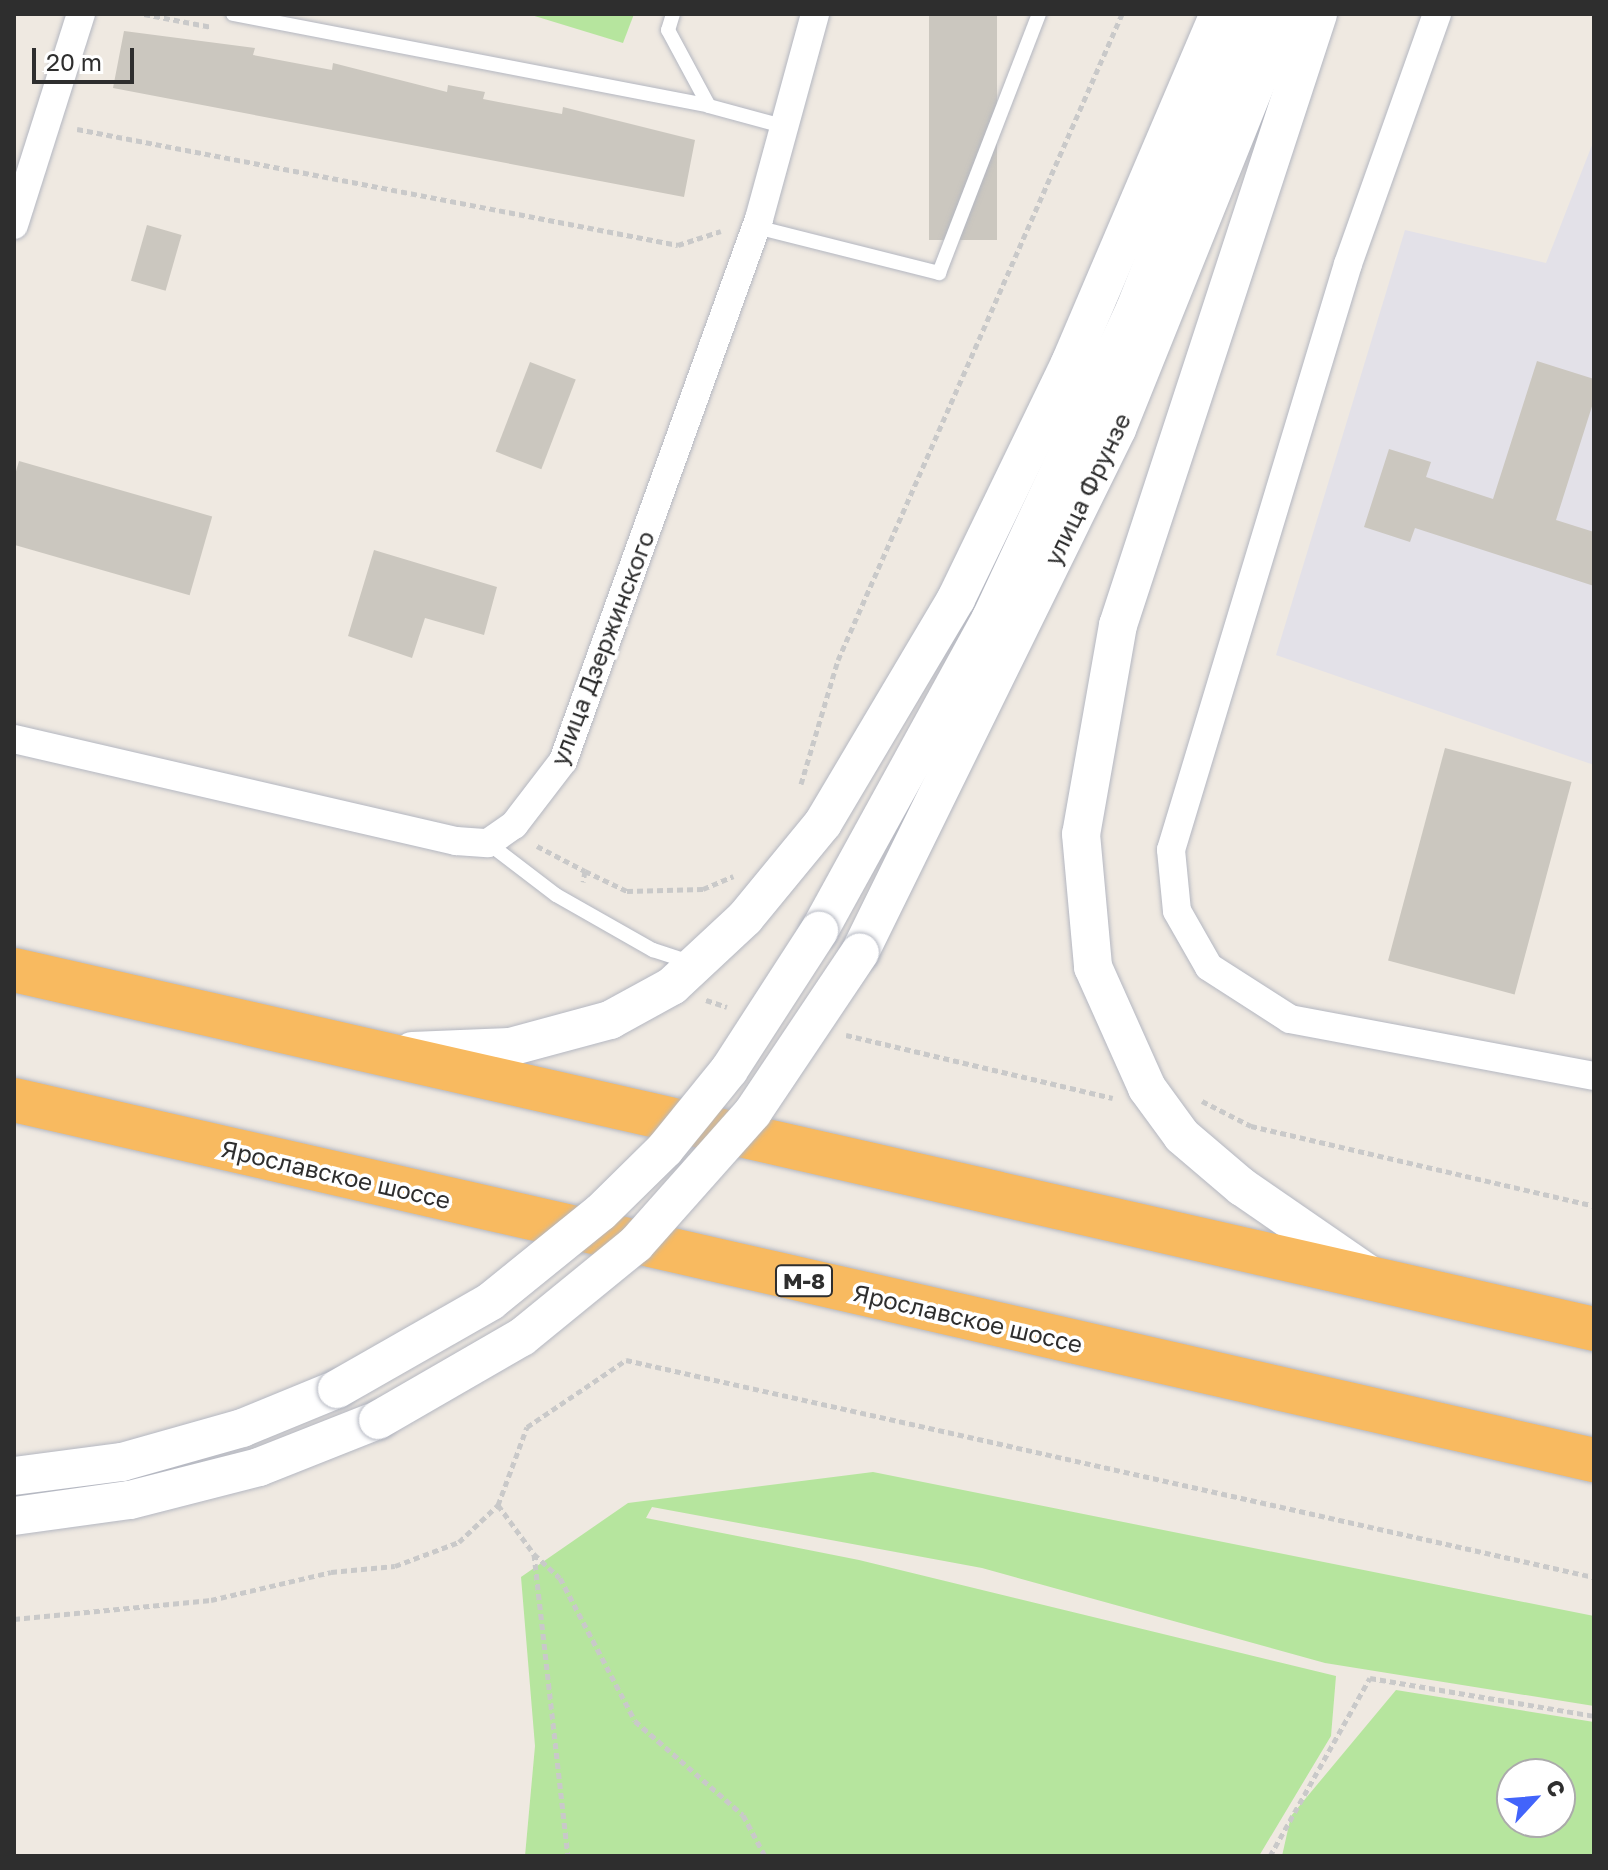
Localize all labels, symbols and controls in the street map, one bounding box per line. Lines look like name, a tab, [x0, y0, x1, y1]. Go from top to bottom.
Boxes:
scale bar	[36, 32, 138, 82]
text: 20 m	[46, 47, 102, 76]
street label: улица Фрунзе	[1038, 408, 1136, 570]
street label: улица Дзержинского	[544, 527, 660, 769]
street label: Ярославское шоссе	[219, 1134, 453, 1214]
road number: М-8	[774, 1263, 834, 1299]
street label: Ярославское шоссе	[851, 1278, 1085, 1358]
north arrow	[1496, 1758, 1576, 1838]
text: С	[1541, 1775, 1572, 1801]

